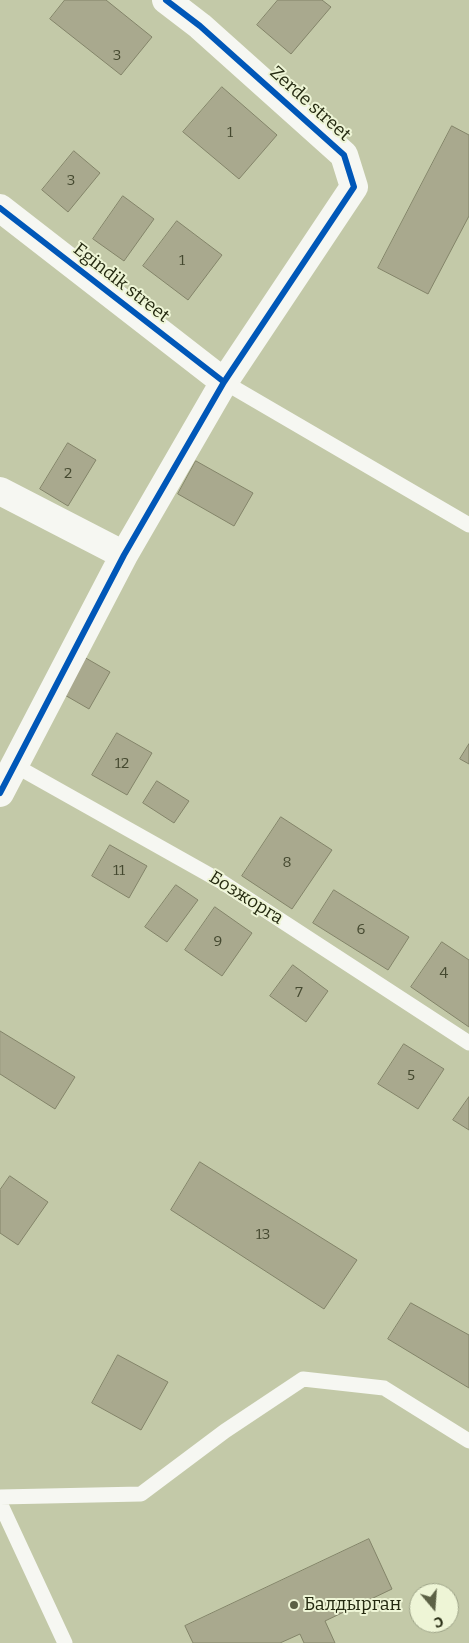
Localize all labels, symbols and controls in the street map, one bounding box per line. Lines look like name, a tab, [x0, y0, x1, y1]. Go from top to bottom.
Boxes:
house number: 3	[113, 47, 121, 65]
street label: Zerde street	[265, 62, 355, 146]
house number: 1	[227, 124, 233, 142]
house number: 3	[67, 172, 75, 190]
street label: Egindik street	[69, 239, 173, 327]
house number: 1	[179, 252, 185, 270]
house number: 2	[64, 465, 72, 483]
house number: 12	[115, 755, 129, 773]
house number: 8	[282, 854, 292, 872]
house number: 11	[113, 862, 125, 880]
street label: Бозжорга	[205, 867, 287, 929]
house number: 6	[357, 921, 365, 939]
house number: 9	[214, 933, 222, 951]
house number: 4	[440, 965, 448, 983]
house number: 7	[295, 984, 303, 1002]
house number: 5	[407, 1067, 415, 1085]
house number: 13	[256, 1226, 270, 1244]
north arrow	[409, 1583, 459, 1633]
place label: Балдырган	[304, 1594, 401, 1616]
marker: Балдырган	[288, 1599, 300, 1611]
text: С	[432, 1612, 445, 1631]

